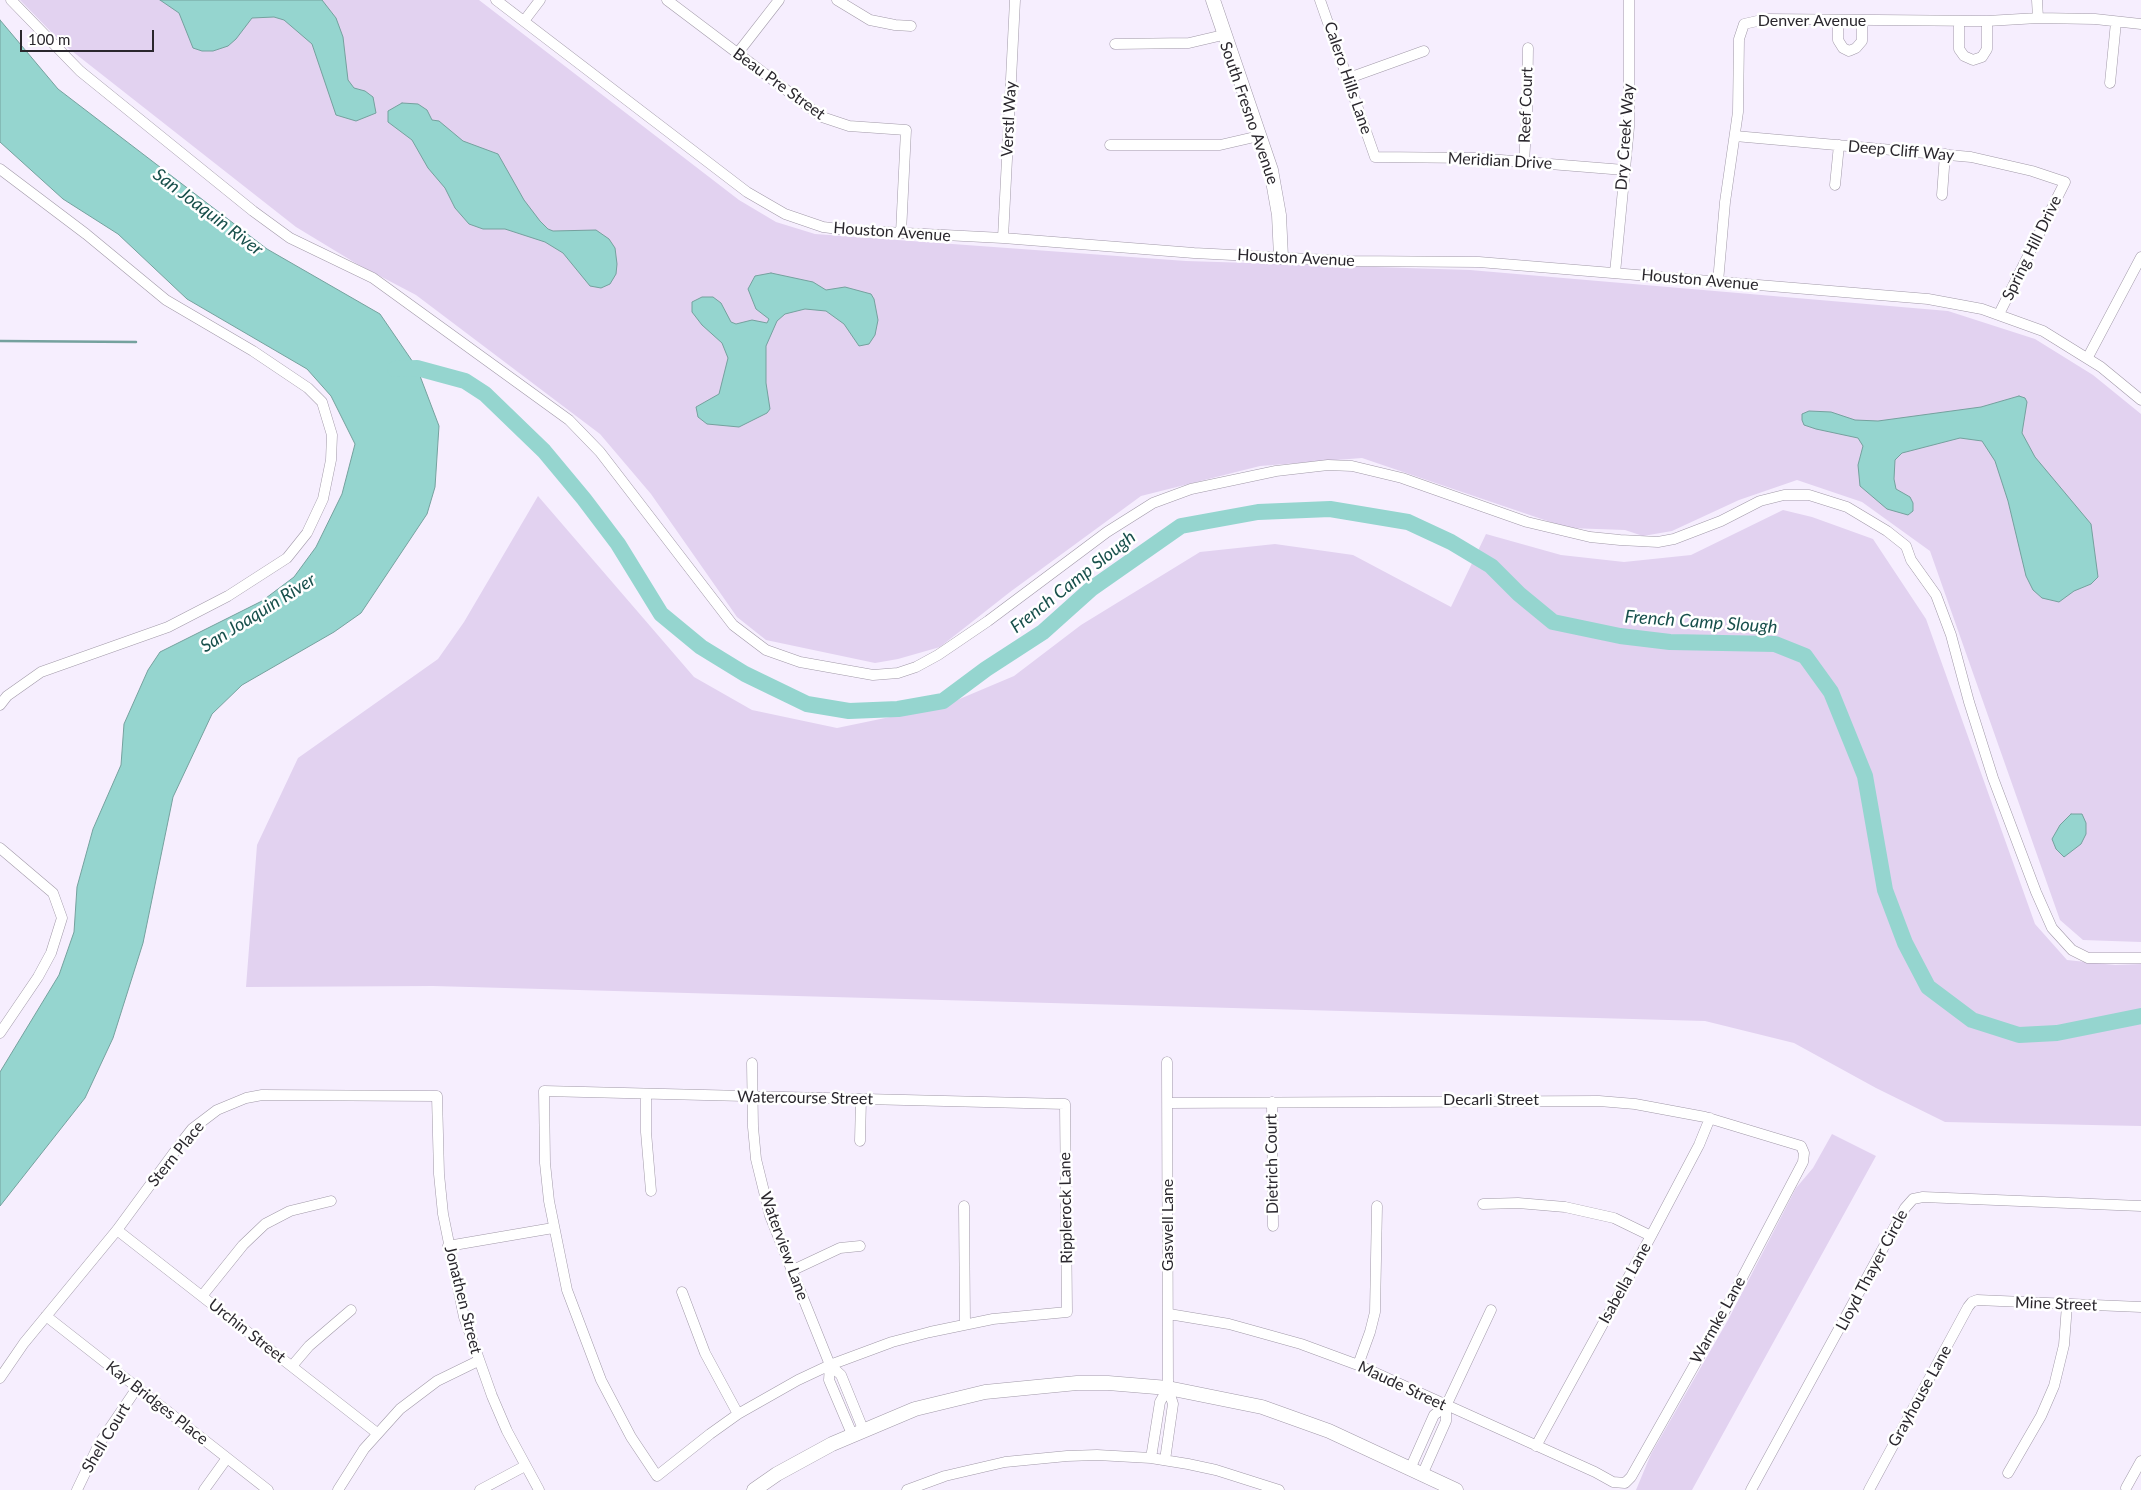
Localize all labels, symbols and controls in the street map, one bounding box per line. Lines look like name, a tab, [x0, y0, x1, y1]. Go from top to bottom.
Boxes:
street label: Denver Avenue	[1758, 11, 1866, 31]
street label: Calero Hills Lane	[1320, 19, 1376, 137]
scale bar	[22, 20, 156, 52]
text: 100 m	[28, 30, 70, 48]
street label: South Fresno Avenue	[1216, 39, 1282, 187]
street label: Beau Pre Street	[729, 44, 829, 124]
street label: Reef Court	[1515, 67, 1537, 143]
street label: Verstl Way	[997, 81, 1021, 157]
street label: Dry Creek Way	[1612, 83, 1638, 191]
street label: Deep Cliff Way	[1847, 137, 1955, 165]
street label: Meridian Drive	[1447, 149, 1553, 173]
water label: San Joaquin River	[149, 164, 267, 260]
street label: Spring Hill Drive	[1998, 192, 2066, 304]
street label: Houston Avenue	[833, 218, 951, 246]
street label: Houston Avenue	[1237, 245, 1355, 271]
street label: Houston Avenue	[1641, 265, 1759, 295]
water label: French Camp Slough	[1006, 526, 1140, 638]
water label: San Joaquin River	[196, 569, 320, 657]
water label: French Camp Slough	[1624, 606, 1778, 638]
street label: Watercourse Street	[737, 1087, 873, 1109]
street label: Decarli Street	[1443, 1090, 1539, 1110]
street label: Dietrich Court	[1262, 1114, 1282, 1214]
street label: Stern Place	[144, 1117, 208, 1191]
street label: Ripplerock Lane	[1055, 1152, 1077, 1264]
street label: Gaswell Lane	[1158, 1179, 1178, 1271]
street label: Waterview Lane	[755, 1189, 813, 1303]
street label: Lloyd Thayer Circle	[1832, 1206, 1912, 1334]
street label: Isabella Lane	[1595, 1239, 1655, 1327]
street label: Jonathen Street	[440, 1244, 486, 1356]
street label: Warmke Lane	[1686, 1273, 1750, 1367]
street label: Mine Street	[2015, 1293, 2097, 1315]
street label: Urchin Street	[205, 1295, 289, 1367]
street label: Grayhouse Lane	[1884, 1342, 1956, 1450]
street label: Kay Bridges Place	[102, 1357, 212, 1449]
street label: Maude Street	[1355, 1357, 1449, 1415]
street label: Shell Court	[78, 1400, 134, 1476]

